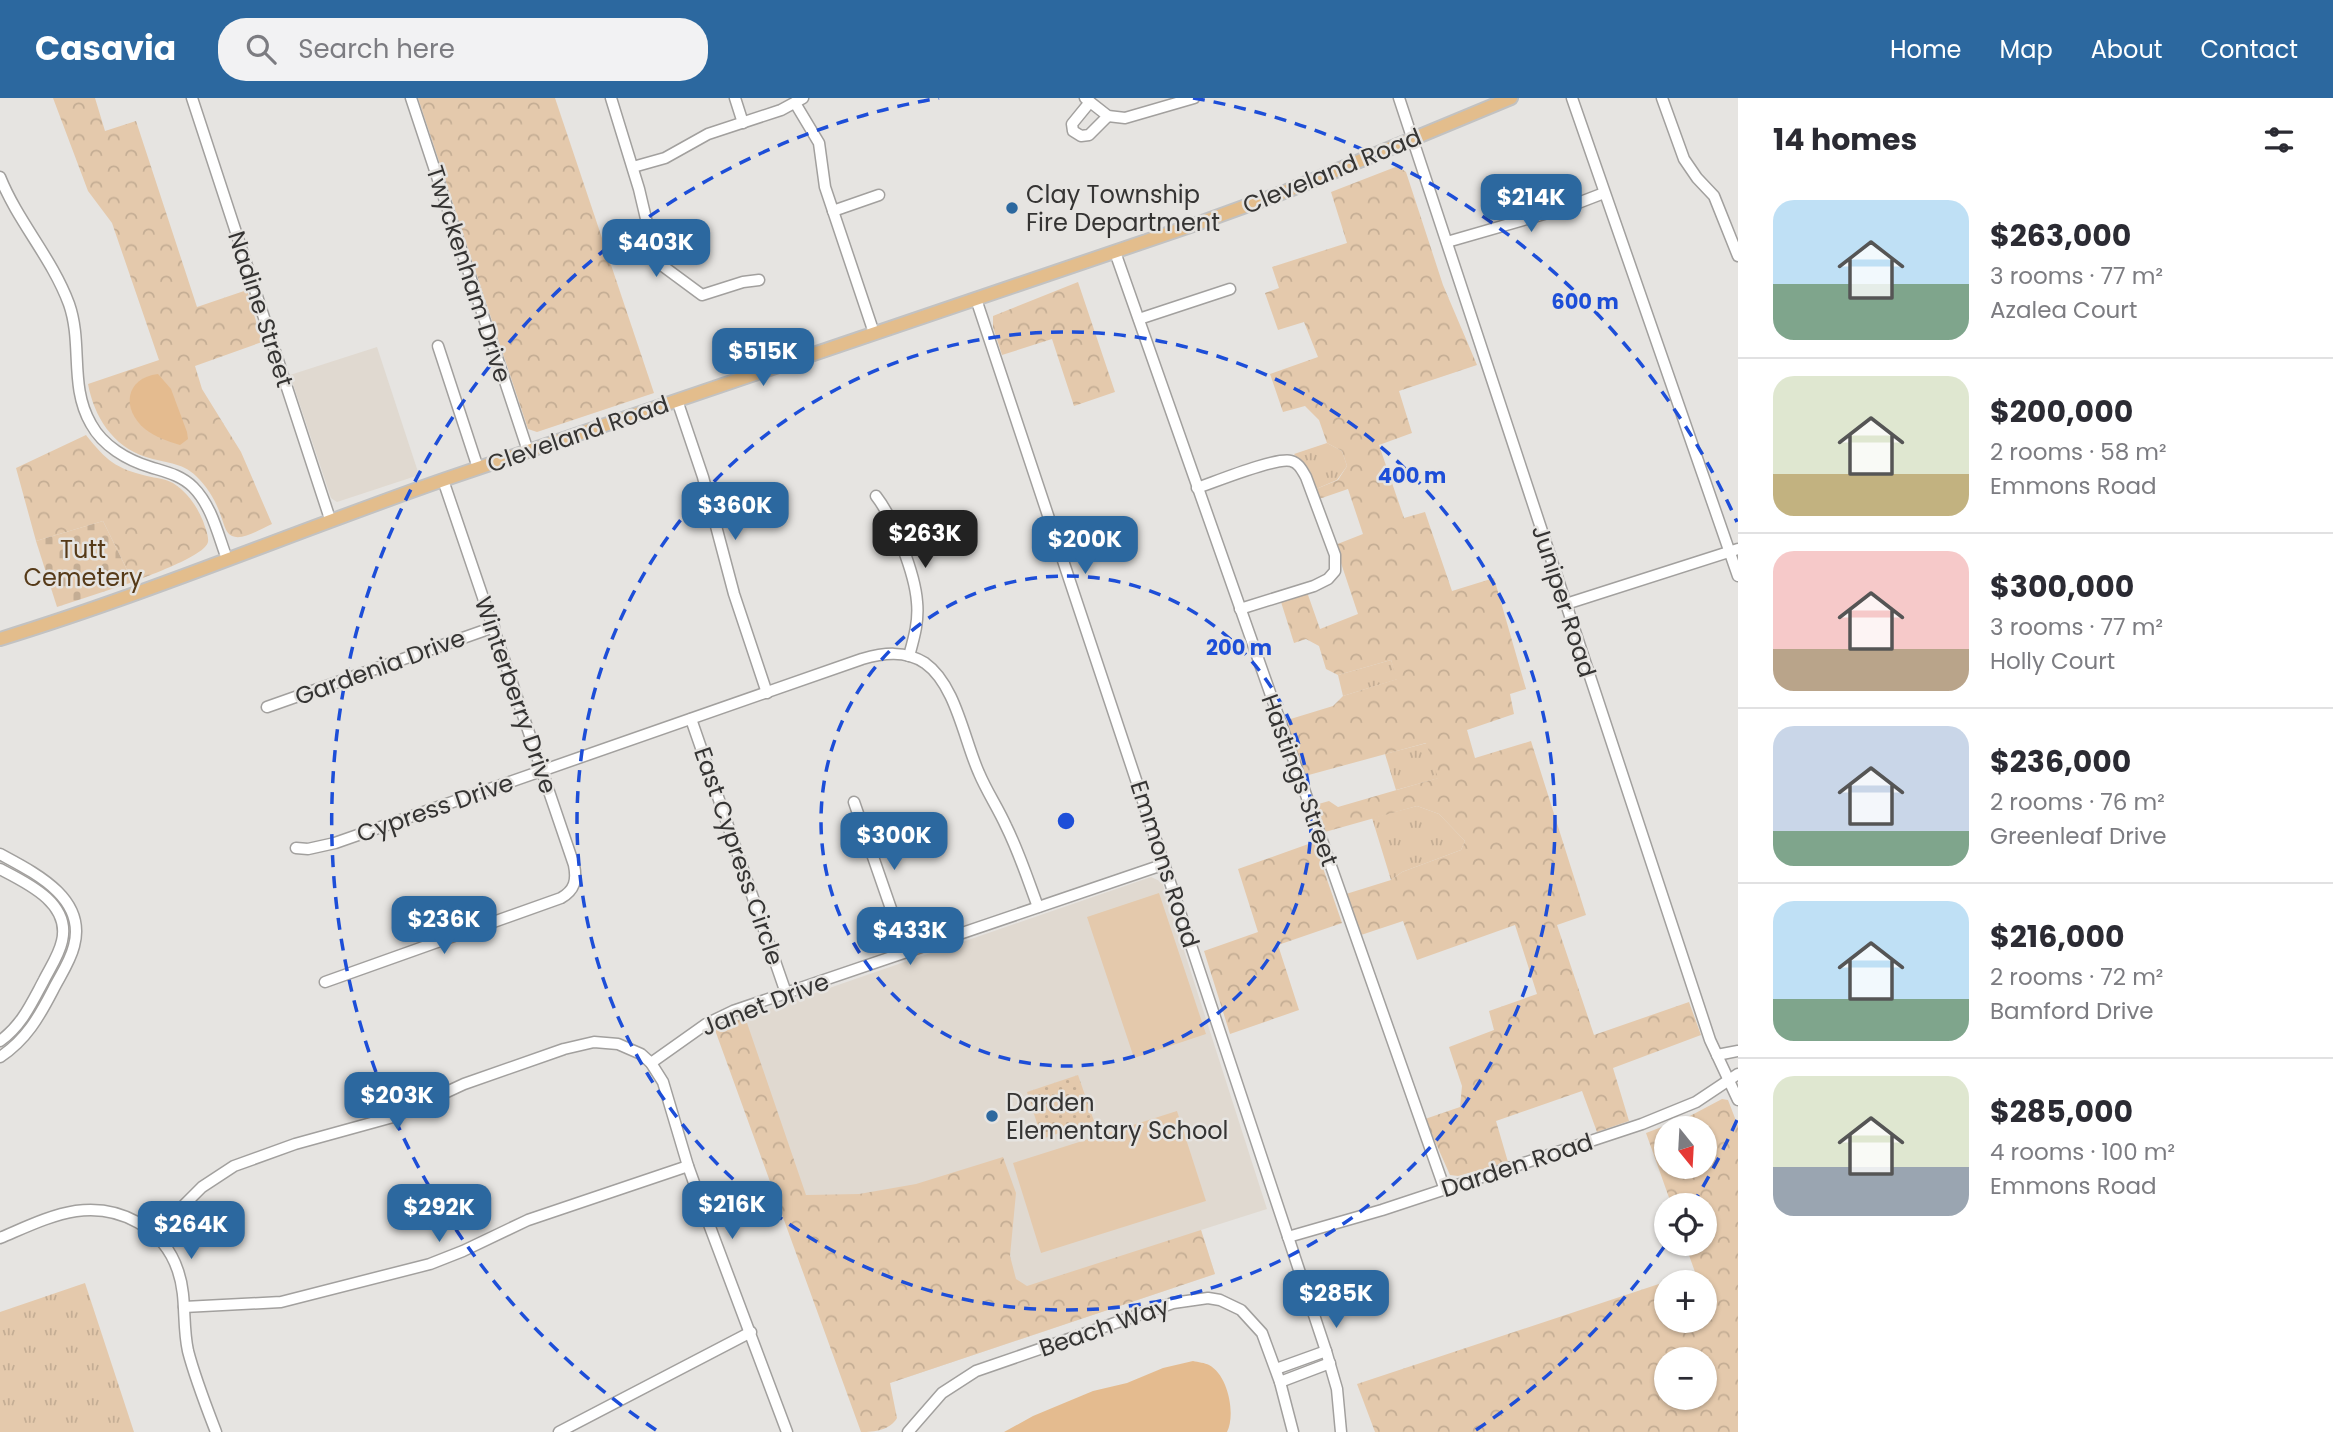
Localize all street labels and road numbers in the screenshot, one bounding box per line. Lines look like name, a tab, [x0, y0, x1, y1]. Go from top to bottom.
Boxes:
street label: Cleveland Road	[1238, 120, 1426, 222]
street label: Twyckenham Drive	[418, 161, 520, 387]
street label: Nadine Street	[220, 227, 302, 391]
street label: Cleveland Road	[483, 387, 673, 481]
street label: Juniper Road	[1524, 521, 1604, 681]
street label: Winterberry Drive	[467, 592, 565, 798]
street label: Gardenia Drive	[290, 621, 470, 713]
street label: Hastings Street	[1254, 689, 1346, 871]
street label: East Cypress Circle	[686, 743, 792, 969]
street label: Cypress Drive	[352, 766, 518, 850]
street label: Emmons Road	[1122, 776, 1208, 952]
street label: Janet Drive	[696, 964, 834, 1044]
street label: Darden Road	[1437, 1125, 1597, 1205]
street label: Beach Way	[1035, 1289, 1174, 1365]

